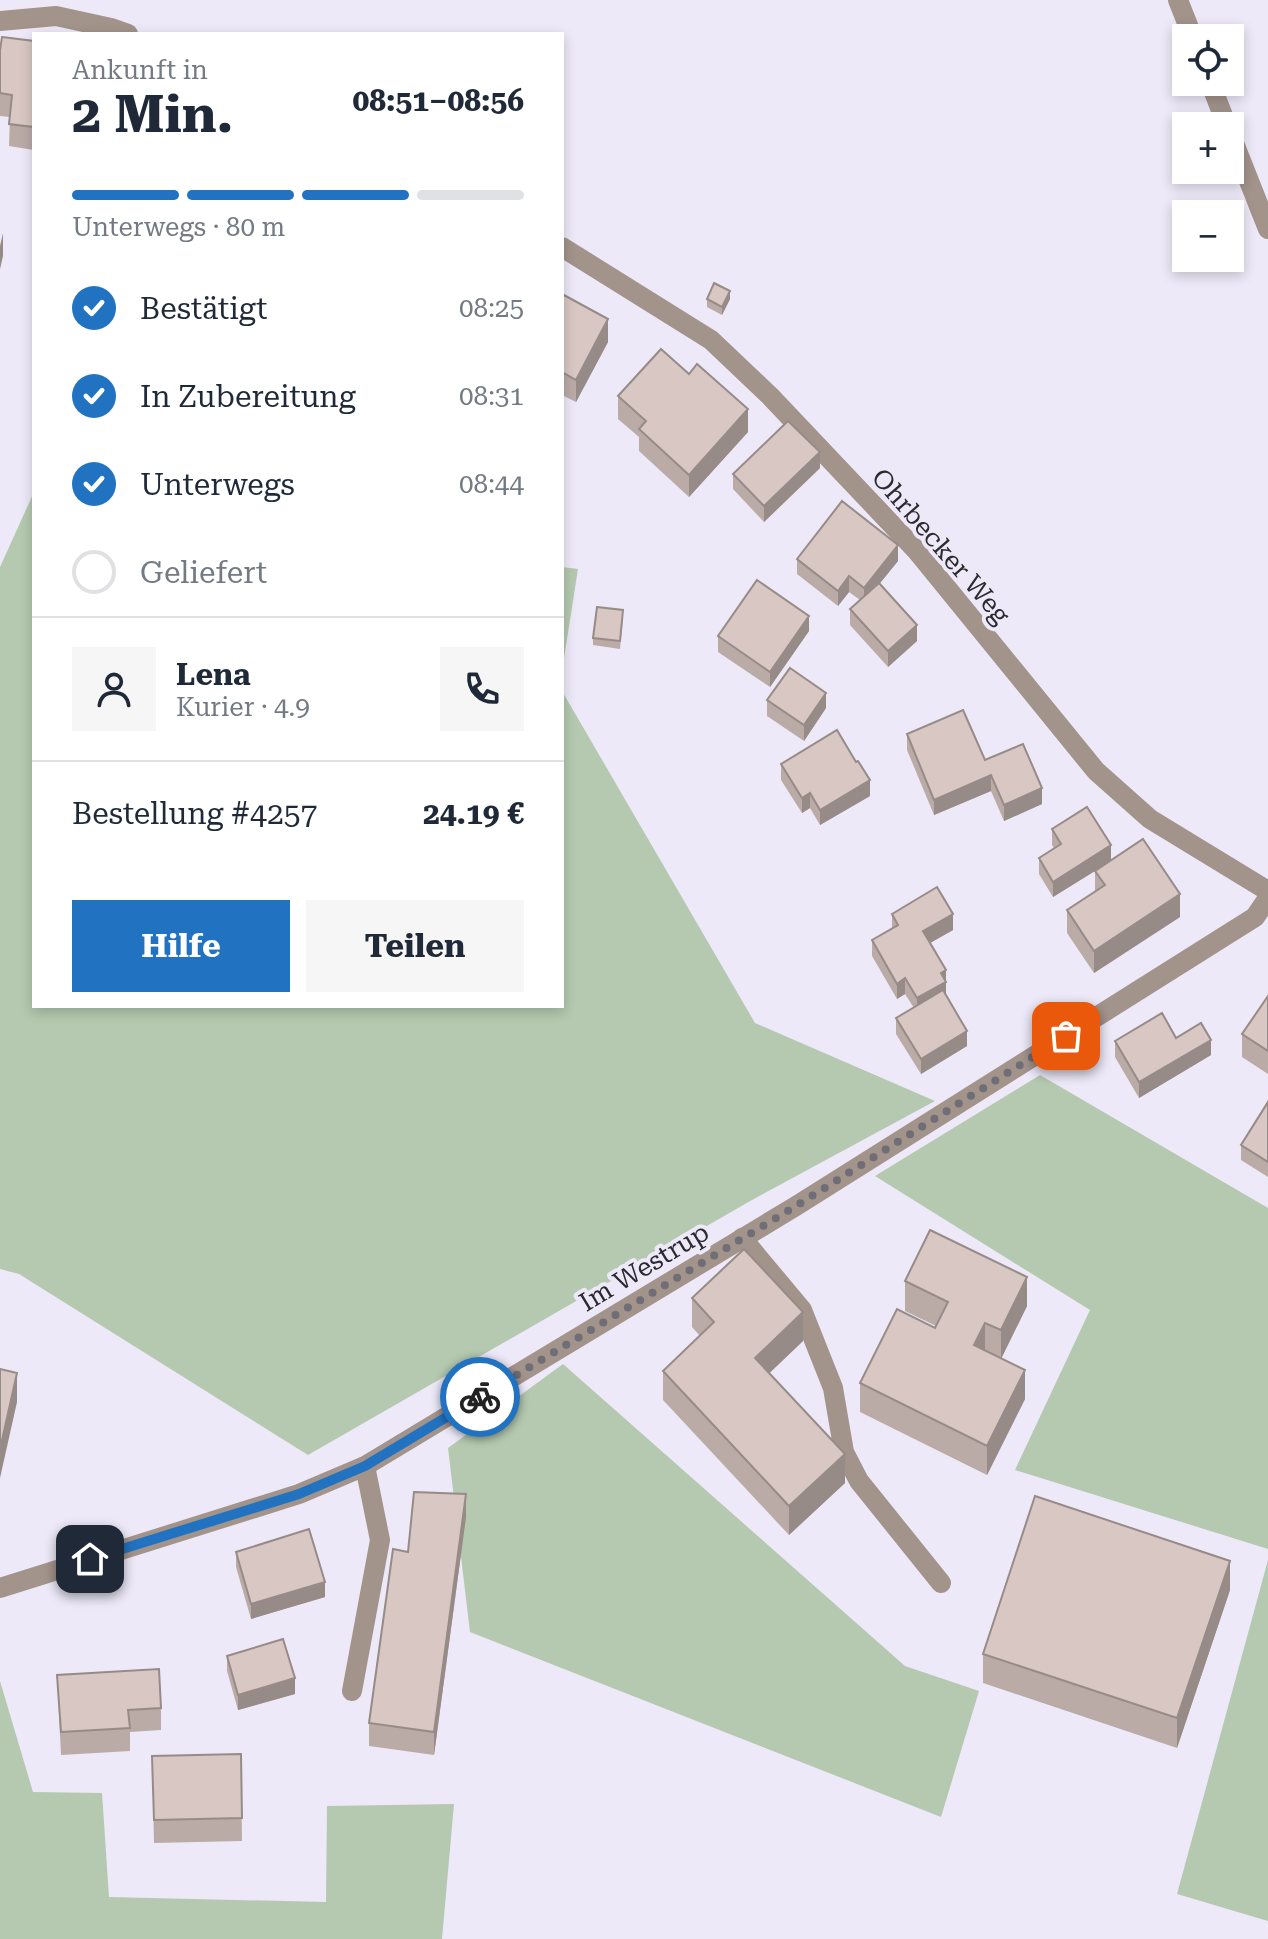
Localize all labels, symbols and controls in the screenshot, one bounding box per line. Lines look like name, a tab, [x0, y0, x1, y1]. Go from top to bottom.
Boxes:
map controls	[1172, 24, 1244, 272]
button: locate	[1172, 24, 1244, 96]
text: Ankunft in	[72, 55, 208, 85]
text: 08:51–08:56	[352, 83, 524, 118]
text: 2 Min.	[72, 84, 233, 145]
button: +	[1172, 112, 1244, 184]
button: −	[1172, 200, 1244, 272]
text: Unterwegs · 80 m	[72, 212, 285, 242]
icon: check	[72, 286, 116, 330]
text: Bestätigt	[140, 291, 267, 326]
text: 08:25	[459, 293, 524, 323]
icon: check	[72, 374, 116, 418]
text: In Zubereitung	[140, 379, 356, 414]
text: 08:31	[459, 381, 524, 411]
icon: check	[72, 462, 116, 506]
street label: Ohrbecker Weg	[866, 462, 1017, 630]
text: Unterwegs	[140, 467, 295, 502]
text: 08:44	[459, 469, 524, 499]
text: Geliefert	[140, 555, 267, 590]
button: person	[72, 647, 156, 731]
button: phone	[440, 647, 524, 731]
text: Lena	[176, 657, 251, 692]
text: Kurier · 4.9	[176, 692, 310, 722]
text: Bestellung #4257	[72, 796, 317, 831]
text: 24.19 €	[423, 796, 524, 831]
button: Hilfe	[72, 900, 290, 992]
button: Teilen	[306, 900, 524, 992]
pin	[1032, 1002, 1100, 1070]
icon: bag	[1044, 1014, 1088, 1058]
street label: Im Westrup	[574, 1217, 714, 1317]
courier	[440, 1357, 520, 1437]
icon: bike	[458, 1375, 502, 1419]
pin	[56, 1525, 124, 1593]
icon: home	[68, 1537, 112, 1581]

